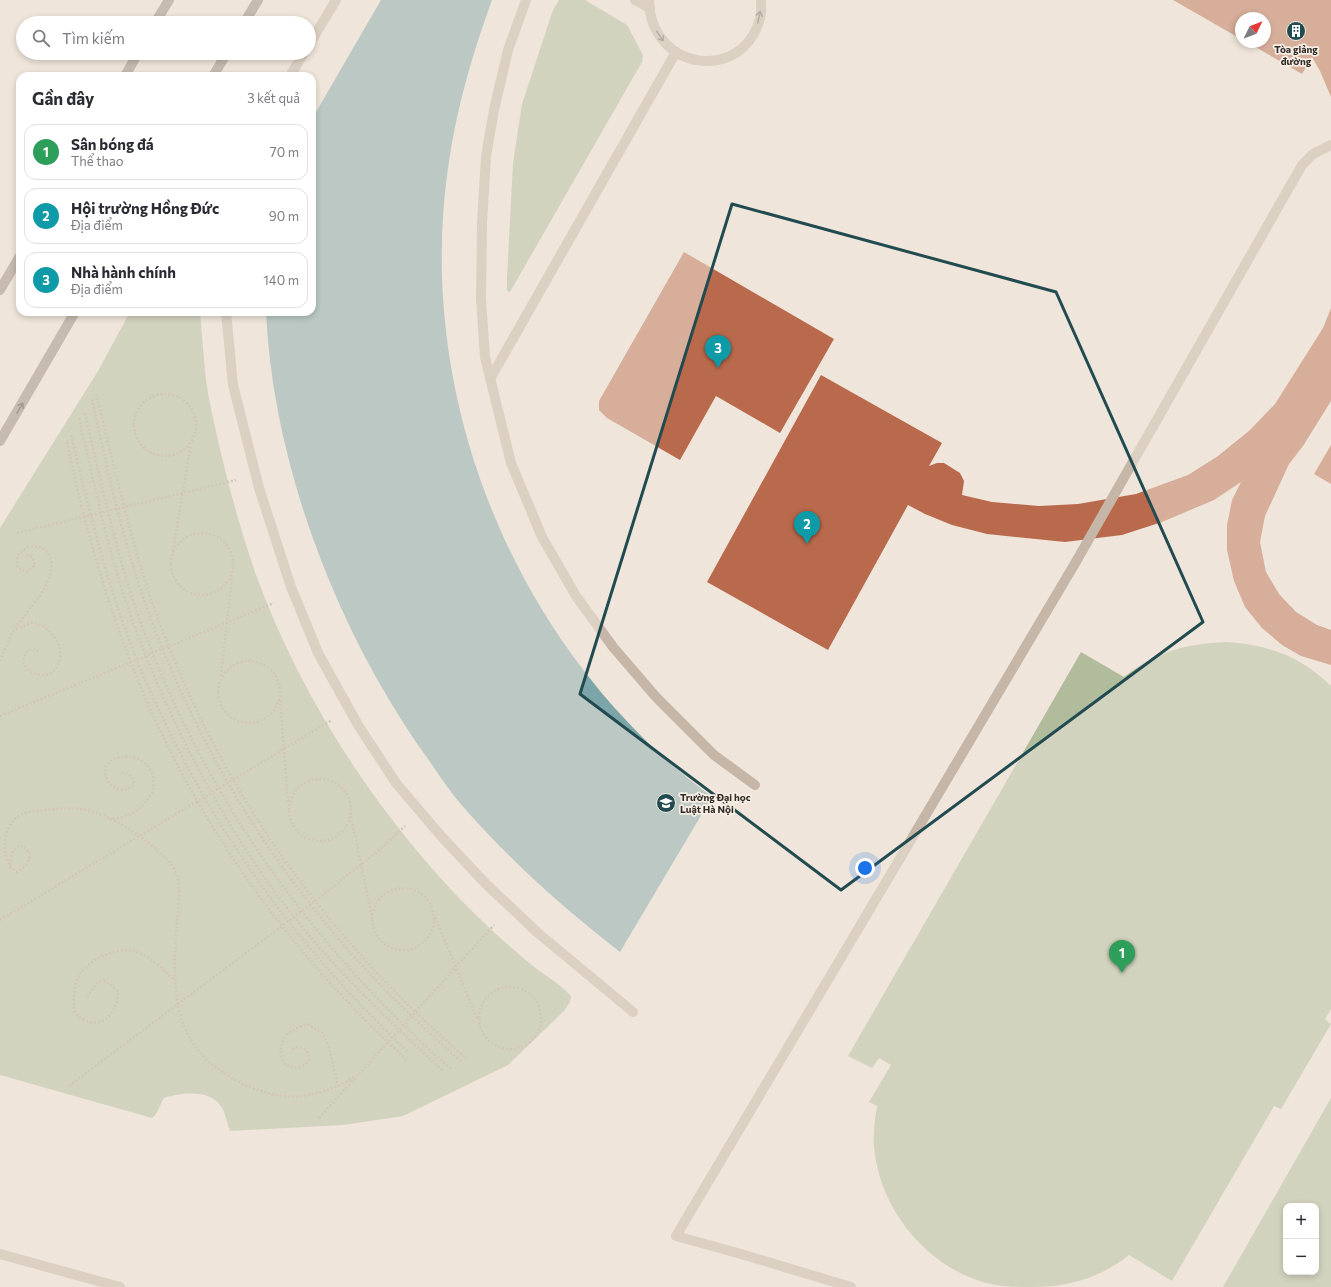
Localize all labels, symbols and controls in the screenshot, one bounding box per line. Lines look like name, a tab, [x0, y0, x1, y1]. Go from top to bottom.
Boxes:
one-way arrow	[756, 11, 764, 24]
north arrow	[1235, 12, 1271, 48]
search box	[16, 16, 316, 60]
building icon: Tòa giảng đường	[1285, 20, 1307, 42]
icon: search	[30, 27, 52, 49]
text: Tìm kiếm	[62, 29, 125, 47]
one-way arrow	[656, 31, 664, 42]
place label: Tòa giảng đường	[1274, 43, 1318, 67]
text: Gần đây	[32, 88, 94, 109]
text: 3 kết quả	[247, 90, 300, 106]
text: Sân bóng đá	[71, 135, 154, 153]
text: 1	[43, 144, 49, 160]
text: 70 m	[270, 144, 299, 160]
text: Thể thao	[71, 153, 123, 169]
text: Hội trường Hồng Đức	[71, 199, 219, 217]
text: 2	[42, 208, 50, 224]
text: 90 m	[269, 208, 299, 224]
text: Địa điểm	[71, 217, 123, 233]
text: Nhà hành chính	[71, 263, 176, 281]
text: 3	[42, 272, 50, 288]
text: 140 m	[263, 272, 299, 288]
text: Địa điểm	[71, 281, 123, 297]
pin: 3	[705, 335, 731, 368]
one-way arrow	[16, 402, 24, 414]
pin: 2	[794, 511, 820, 544]
place label: Trường Đại học Luật Hà Nội	[680, 791, 751, 815]
school or university icon: Trường Đại học Luật Hà Nội	[655, 792, 677, 814]
your location	[855, 858, 875, 878]
pin: 1	[1109, 940, 1135, 973]
map controls	[1283, 1203, 1319, 1275]
button: +	[1283, 1203, 1319, 1239]
button: −	[1283, 1239, 1319, 1275]

